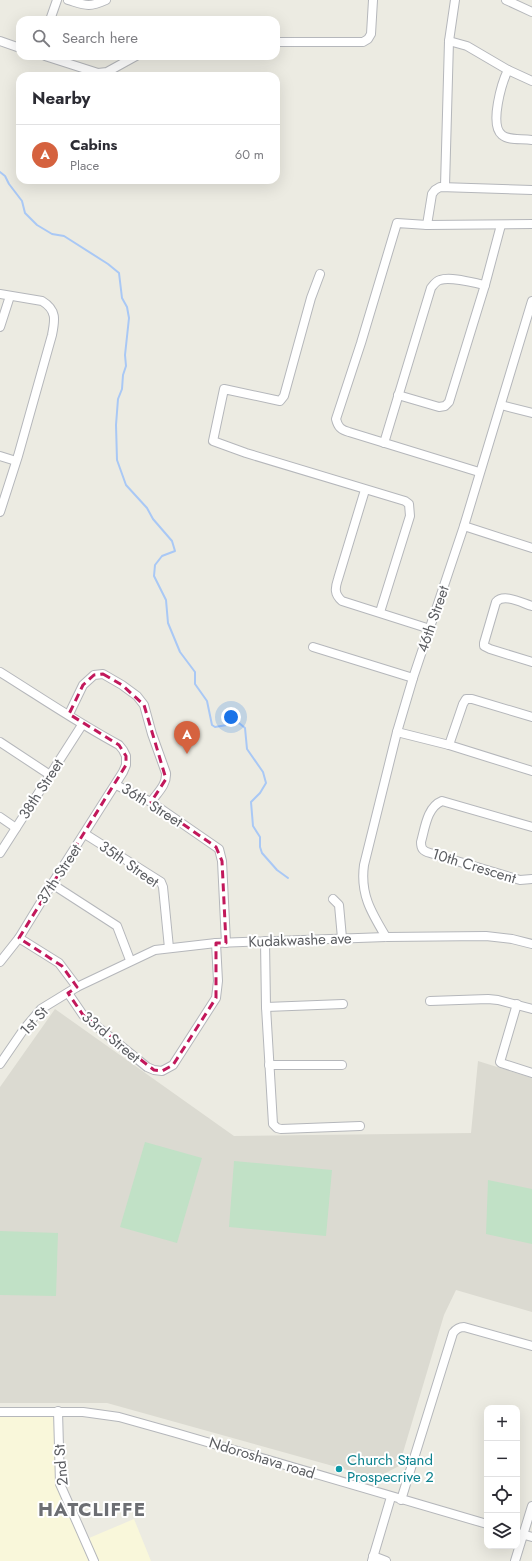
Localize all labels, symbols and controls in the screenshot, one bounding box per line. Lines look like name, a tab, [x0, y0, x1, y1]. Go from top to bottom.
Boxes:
search box	[16, 16, 280, 60]
icon: search	[30, 27, 52, 49]
text: Search here	[62, 27, 138, 49]
text: Nearby	[32, 86, 90, 110]
text: Cabins	[70, 134, 117, 156]
text: A	[40, 145, 50, 164]
text: 60 m	[235, 145, 264, 164]
text: Place	[70, 156, 99, 175]
street label: 46th Street	[411, 582, 455, 655]
your location	[221, 707, 241, 727]
pin: A	[174, 721, 200, 754]
street label: 38th Street	[13, 754, 69, 824]
street label: 36th Street	[117, 777, 187, 833]
street label: 35th Street	[95, 835, 164, 893]
street label: 37th Street	[31, 839, 87, 908]
street label: 10th Crescent	[429, 843, 519, 889]
street label: Kudakwashe ave	[248, 927, 352, 953]
street label: 1st St	[15, 1001, 53, 1040]
street label: 33rd Street	[77, 1006, 145, 1068]
map controls	[484, 1405, 520, 1549]
button: +	[484, 1405, 520, 1441]
street label: Ndoroshava road	[206, 1431, 318, 1485]
button: −	[484, 1441, 520, 1477]
street label: 2nd St	[48, 1443, 74, 1487]
place label: Church Stand Prospecrive 2	[347, 1449, 434, 1488]
marker: Church Stand Prospecrive 2	[334, 1464, 344, 1474]
button: locate	[484, 1477, 520, 1513]
district label: HATCLIFFE	[38, 1496, 146, 1523]
button: layers	[484, 1513, 520, 1549]

